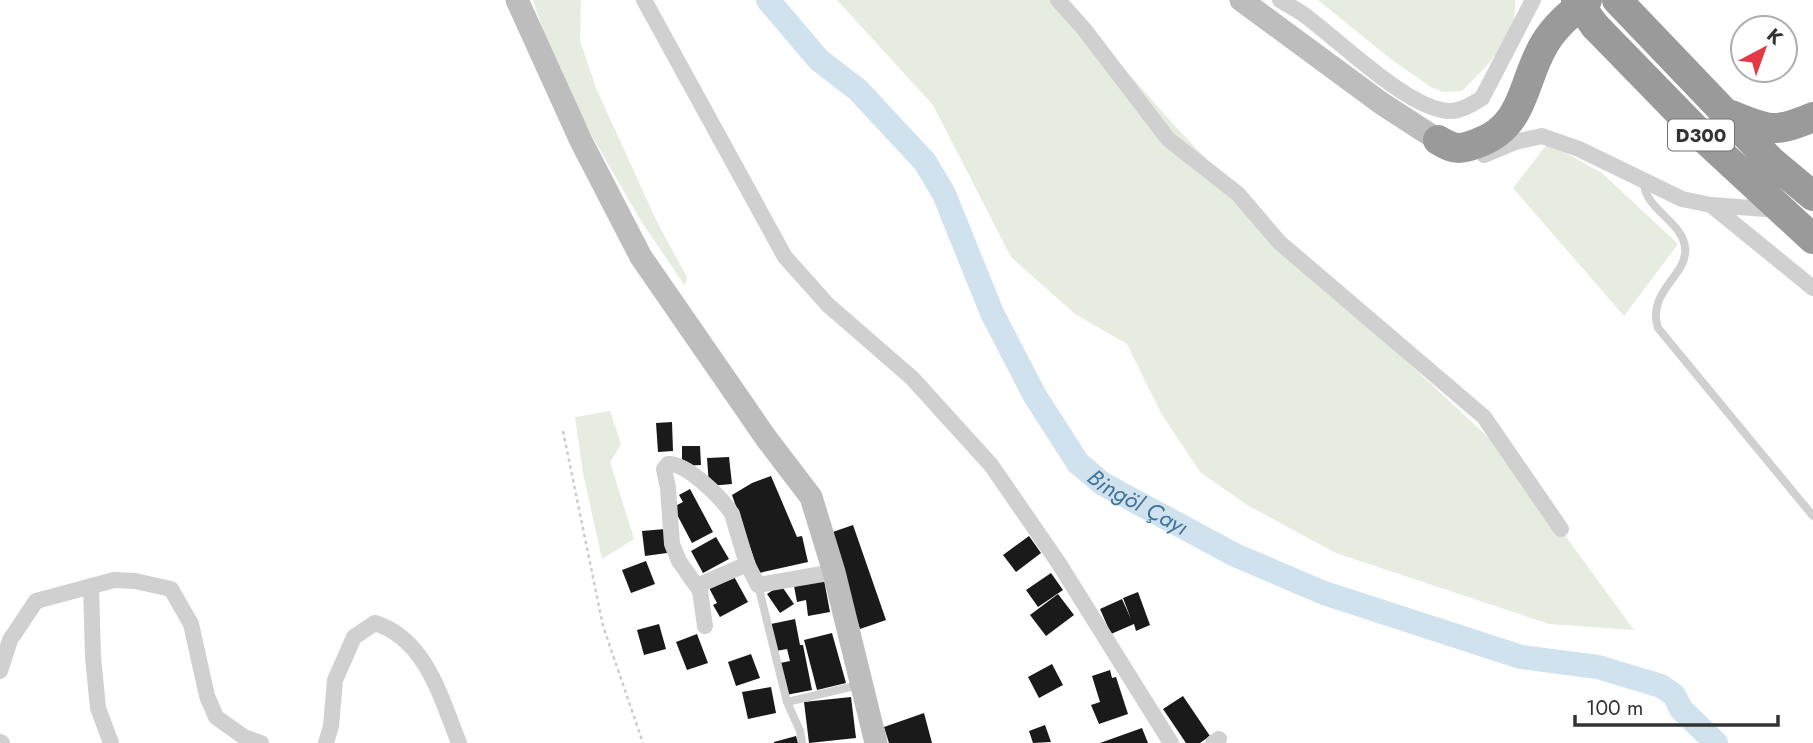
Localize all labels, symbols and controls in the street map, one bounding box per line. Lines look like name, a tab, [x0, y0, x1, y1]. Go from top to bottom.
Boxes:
north arrow	[1729, 14, 1799, 84]
text: K	[1761, 22, 1789, 52]
road number: D300	[1668, 119, 1734, 150]
water label: Bingöl Çayı	[1080, 461, 1195, 544]
scale bar	[1575, 684, 1778, 728]
text: 100 m	[1586, 693, 1643, 723]

